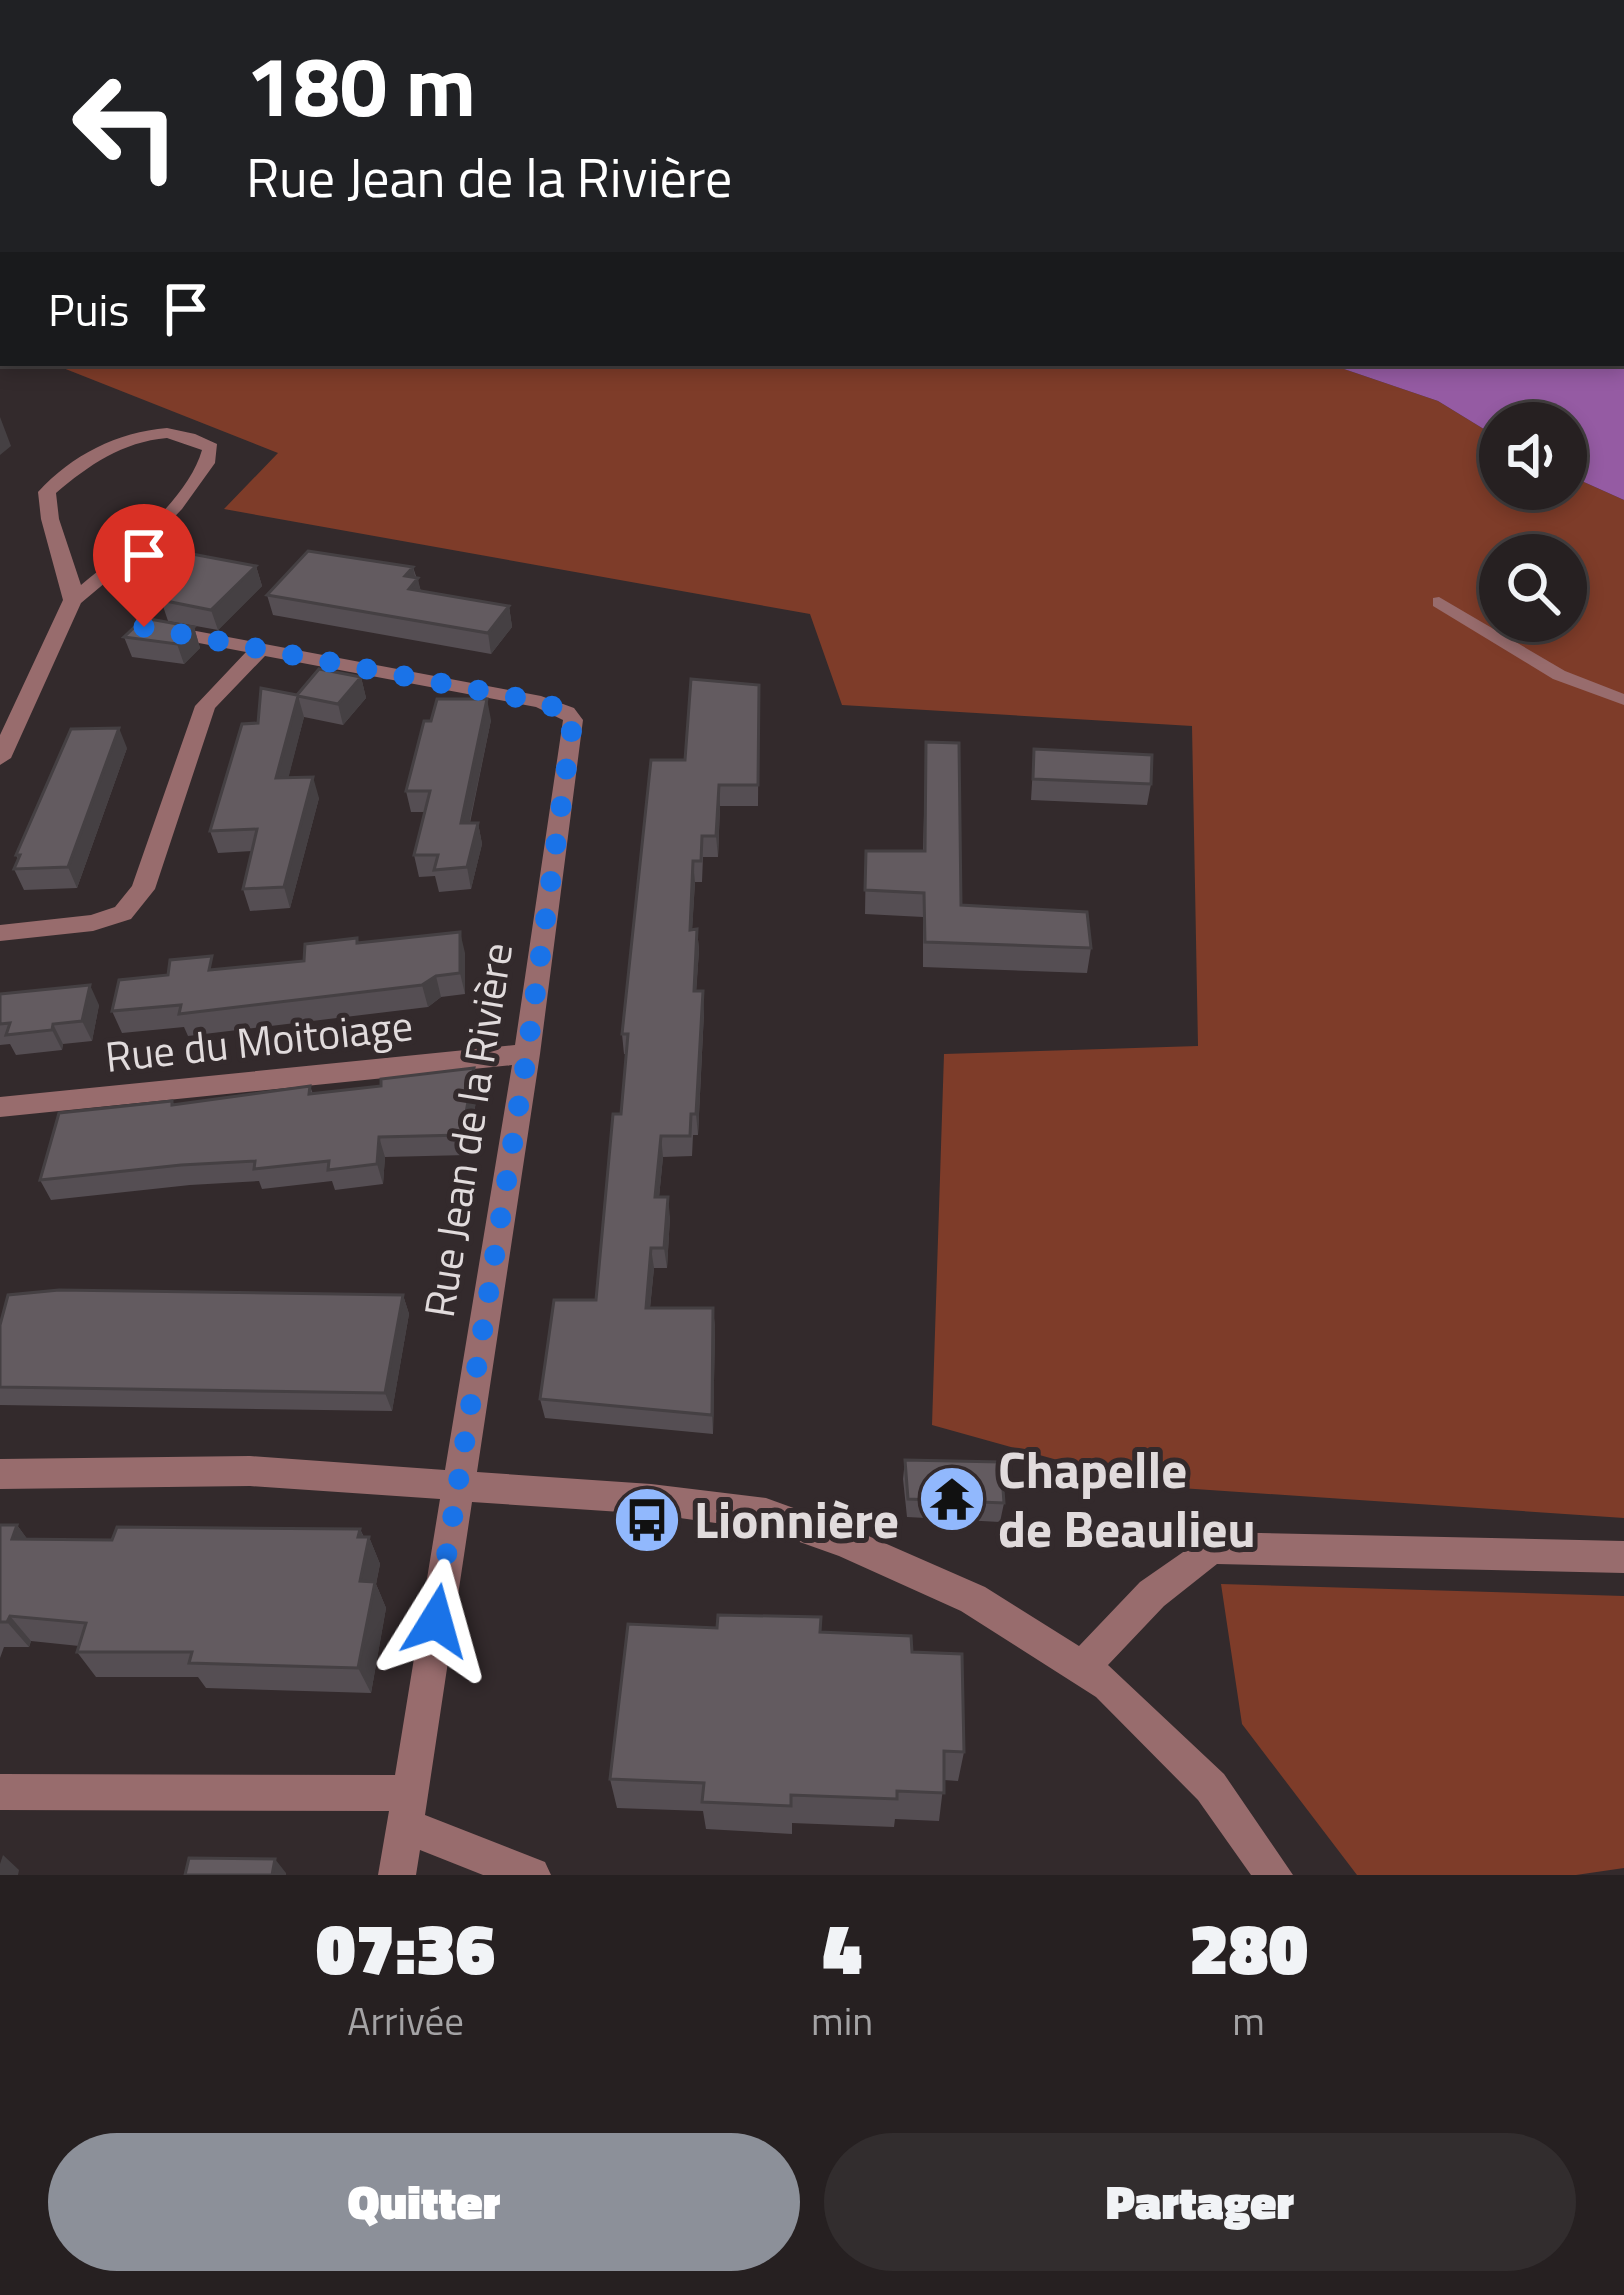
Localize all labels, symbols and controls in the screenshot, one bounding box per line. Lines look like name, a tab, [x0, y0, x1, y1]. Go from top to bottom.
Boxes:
text: 180 m	[246, 21, 476, 149]
icon: left	[48, 48, 204, 204]
text: Rue Jean de la Rivière	[246, 136, 732, 218]
text: Puis	[48, 275, 129, 343]
icon: arrive	[153, 276, 219, 342]
map controls	[1479, 402, 1587, 642]
button: sound	[1479, 402, 1587, 510]
pin	[93, 504, 195, 627]
icon: arrive	[111, 522, 177, 588]
button: search	[1479, 534, 1587, 642]
street label: Rue Jean de la Rivière	[406, 938, 528, 1322]
street label: Rue du Moitoiage	[102, 992, 416, 1088]
place label: Chapelle de Beaulieu	[998, 1430, 1256, 1567]
temple icon: Chapelle de Beaulieu	[917, 1464, 987, 1534]
place label: Lionnière	[694, 1480, 899, 1558]
bus stop icon: Lionnière	[612, 1485, 682, 1555]
position arrow	[373, 1558, 499, 1684]
text: 07:36	[316, 1892, 495, 2002]
text: 4	[822, 1892, 862, 2002]
text: 280	[1189, 1892, 1308, 2002]
text: Arrivée	[347, 1991, 464, 2050]
text: min	[811, 1991, 873, 2050]
text: m	[1232, 1991, 1265, 2050]
button: Quitter	[48, 2133, 800, 2271]
button: Partager	[824, 2133, 1576, 2271]

